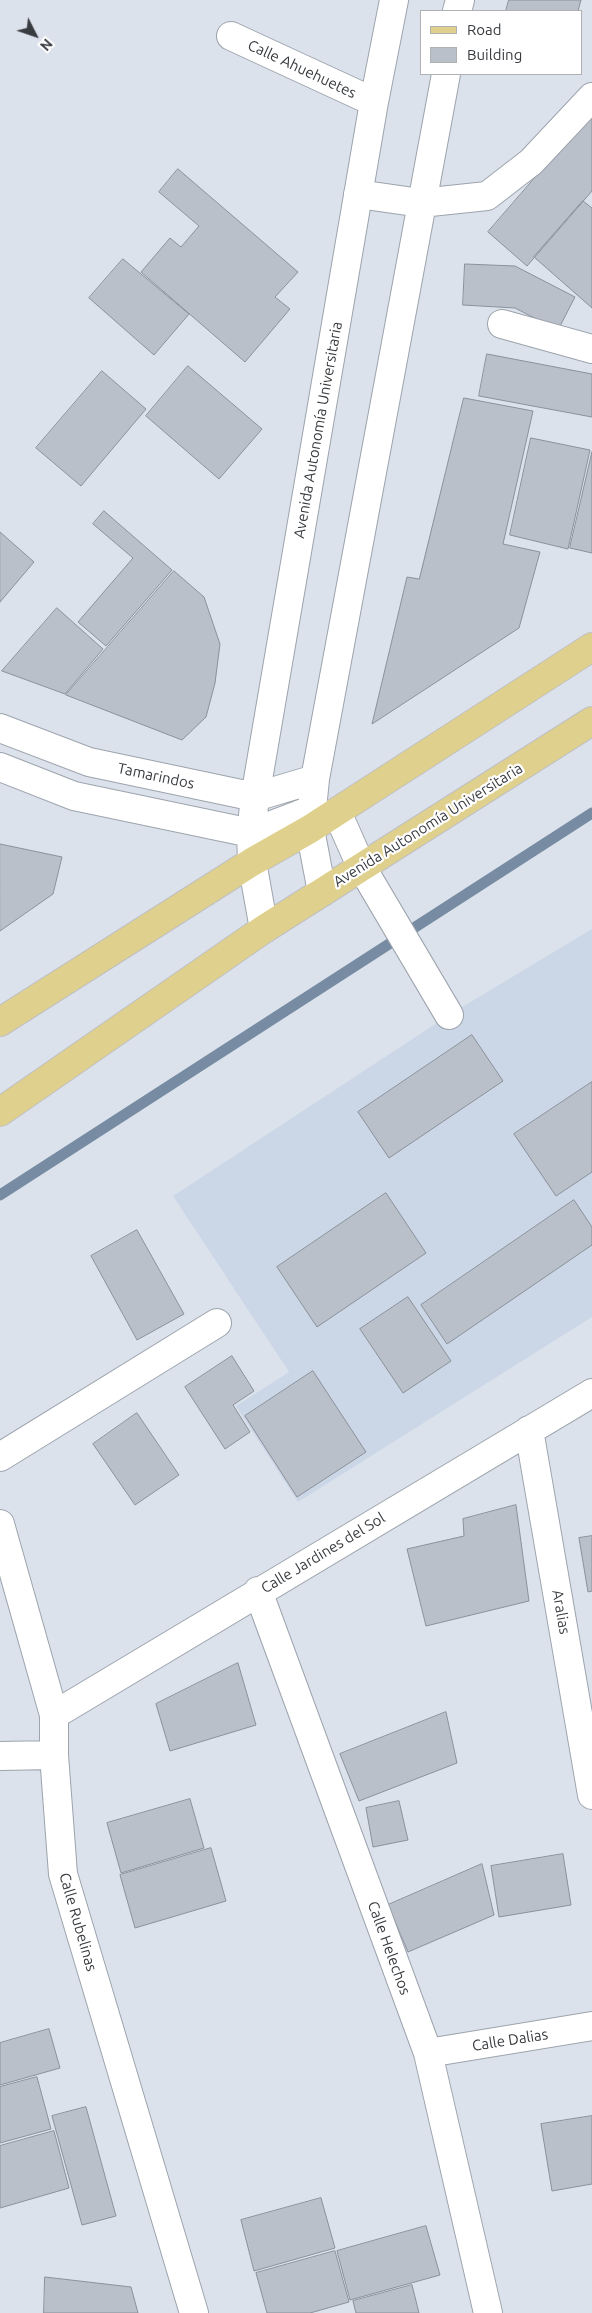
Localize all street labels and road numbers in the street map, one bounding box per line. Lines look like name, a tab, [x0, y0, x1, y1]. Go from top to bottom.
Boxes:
street label: Calle Ahuehuetes	[245, 36, 359, 102]
street label: Avenida Autonomía Universitaria	[290, 320, 346, 540]
street label: Tamarindos	[116, 759, 196, 793]
street label: Avenida Autonomía Universitaria	[330, 759, 526, 891]
street label: Calle Jardines del Sol	[258, 1509, 388, 1597]
street label: Aralias	[548, 1588, 574, 1636]
street label: Calle Rubelinas	[55, 1871, 101, 1973]
street label: Calle Helechos	[364, 1899, 414, 1997]
street label: Calle Dalias	[471, 2025, 549, 2055]

